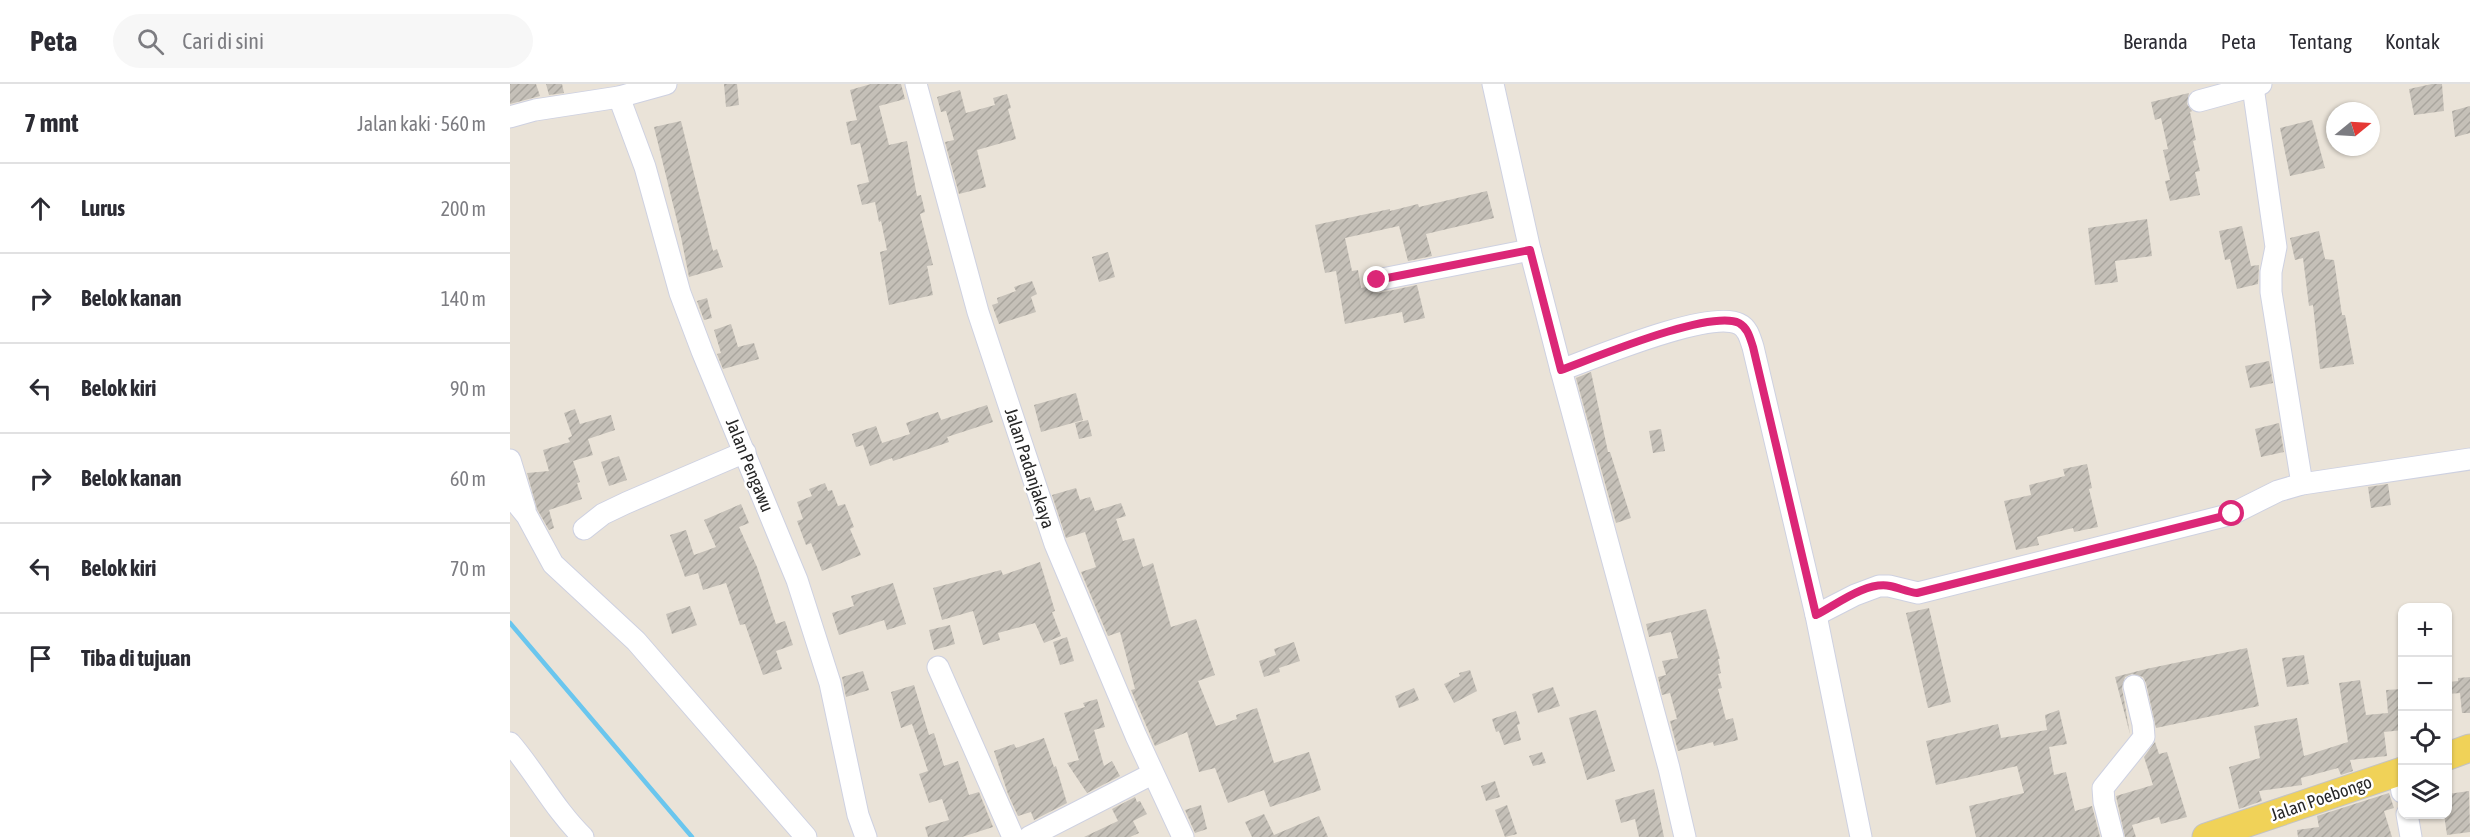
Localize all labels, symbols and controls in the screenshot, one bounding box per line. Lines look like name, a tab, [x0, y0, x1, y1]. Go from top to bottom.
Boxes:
search box	[113, 14, 533, 68]
text: Peta	[30, 25, 77, 57]
icon: search	[134, 25, 167, 58]
text: Cari di sini	[182, 28, 264, 54]
text: Beranda	[2123, 29, 2188, 53]
text: Peta	[2221, 29, 2256, 53]
text: Tentang	[2289, 29, 2352, 53]
text: Kontak	[2385, 29, 2440, 53]
north arrow	[2326, 102, 2380, 156]
text: 7 mnt	[24, 108, 79, 138]
text: Jalan kaki · 560 m	[357, 112, 486, 135]
icon: ahead	[24, 192, 57, 225]
text: Lurus	[81, 195, 125, 221]
text: 200 m	[441, 197, 486, 220]
route end	[1363, 266, 1389, 292]
icon: right	[24, 282, 57, 315]
text: Belok kanan	[81, 285, 182, 311]
text: 140 m	[441, 287, 486, 310]
icon: left	[24, 372, 57, 405]
text: Belok kiri	[81, 375, 156, 401]
text: 90 m	[450, 377, 486, 400]
street label: Jalan Padanjakaya	[1001, 405, 1059, 531]
street label: Jalan Pengawu	[722, 415, 778, 515]
icon: right	[24, 462, 57, 495]
text: Belok kanan	[81, 465, 182, 491]
text: 60 m	[450, 467, 486, 490]
route start	[2218, 500, 2244, 526]
icon: left	[24, 552, 57, 585]
text: Belok kiri	[81, 555, 156, 581]
text: 70 m	[450, 557, 486, 580]
map controls	[2398, 603, 2452, 819]
button: +	[2398, 603, 2452, 657]
icon: arrive	[24, 642, 57, 675]
text: Tiba di tujuan	[81, 645, 191, 671]
button: −	[2398, 657, 2452, 711]
button: locate	[2398, 711, 2452, 765]
button: layers	[2398, 765, 2452, 819]
street label: Jalan Poebongo	[2268, 771, 2374, 825]

